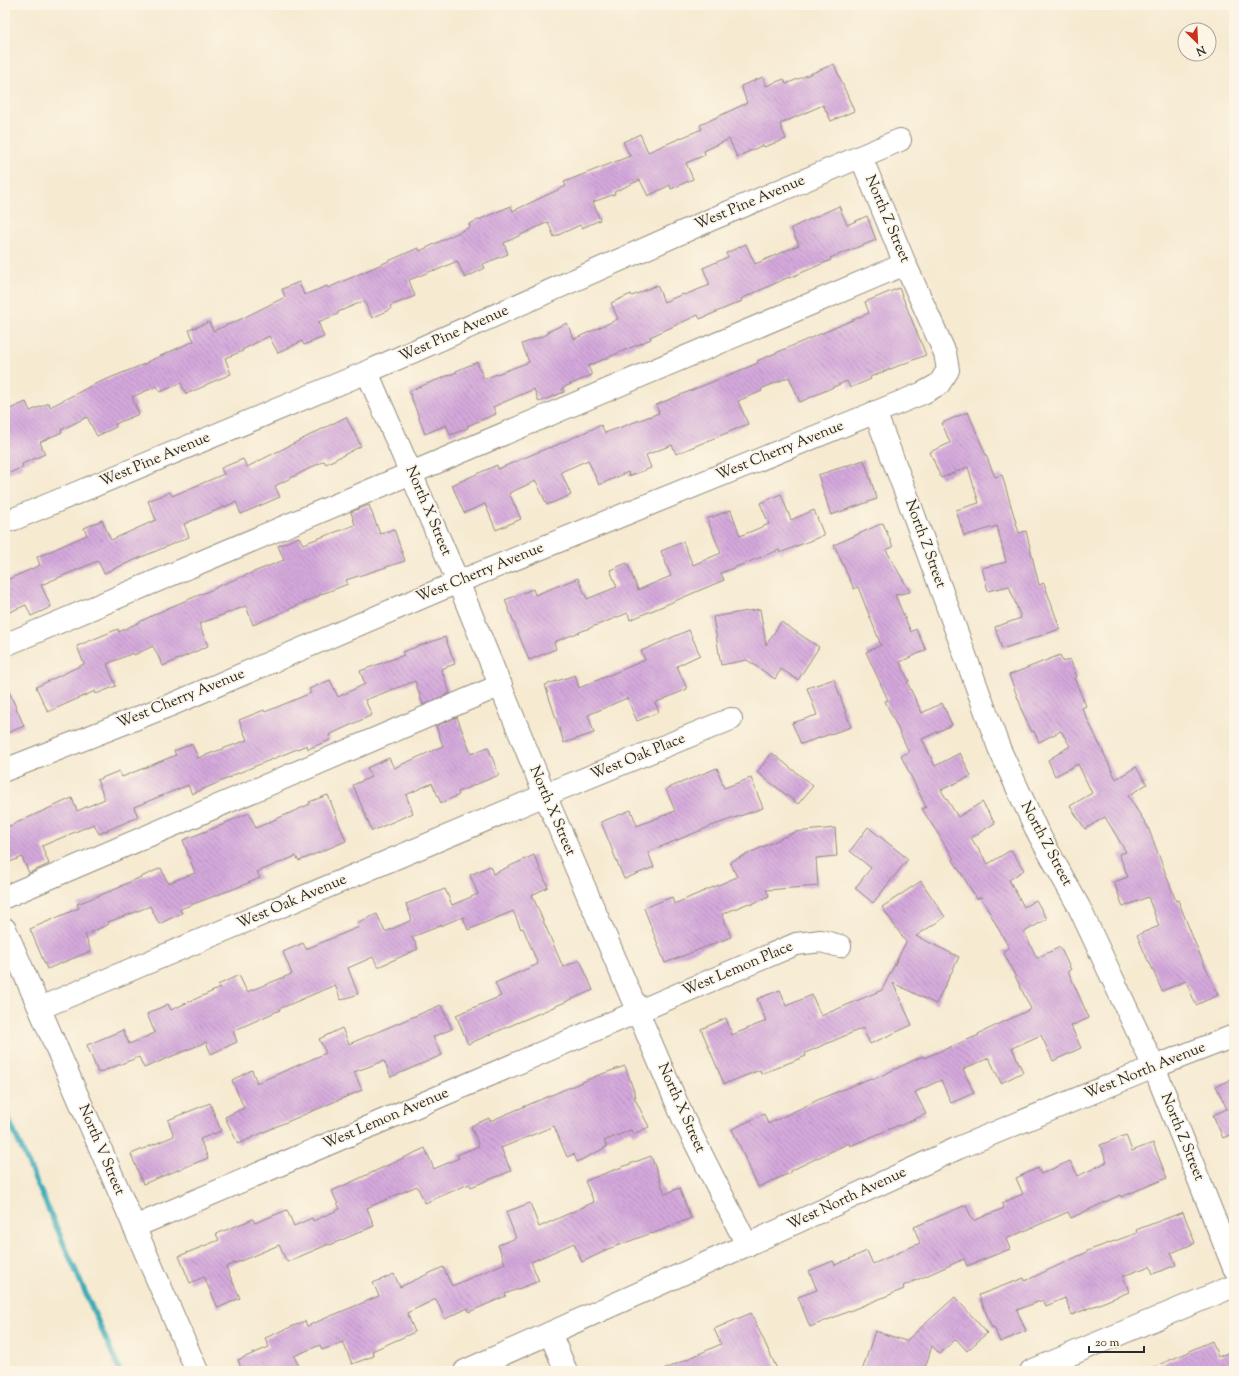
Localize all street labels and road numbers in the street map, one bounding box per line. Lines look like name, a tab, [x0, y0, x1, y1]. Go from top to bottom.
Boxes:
street label: West Pine Avenue	[692, 170, 808, 236]
street label: North Z Street	[859, 172, 915, 266]
street label: West Pine Avenue	[396, 300, 512, 368]
street label: West Cherry Avenue	[713, 416, 847, 486]
street label: West Pine Avenue	[97, 427, 213, 493]
street label: North X Street	[400, 463, 456, 559]
street label: North Z Street	[899, 497, 951, 591]
street label: West Cherry Avenue	[413, 538, 547, 608]
street label: West Cherry Avenue	[114, 664, 248, 734]
street label: West Oak Place	[587, 728, 689, 786]
street label: North X Street	[524, 763, 580, 859]
street label: North Z Street	[1015, 798, 1077, 890]
street label: West Oak Avenue	[234, 869, 350, 935]
street label: West Lemon Place	[680, 936, 796, 1002]
street label: West North Avenue	[1081, 1037, 1209, 1105]
street label: North X Street	[652, 1060, 710, 1156]
street label: West Lemon Avenue	[320, 1083, 452, 1155]
street label: North Z Street	[1155, 1090, 1209, 1184]
street label: North V Street	[72, 1101, 130, 1199]
street label: West North Avenue	[784, 1162, 910, 1236]

